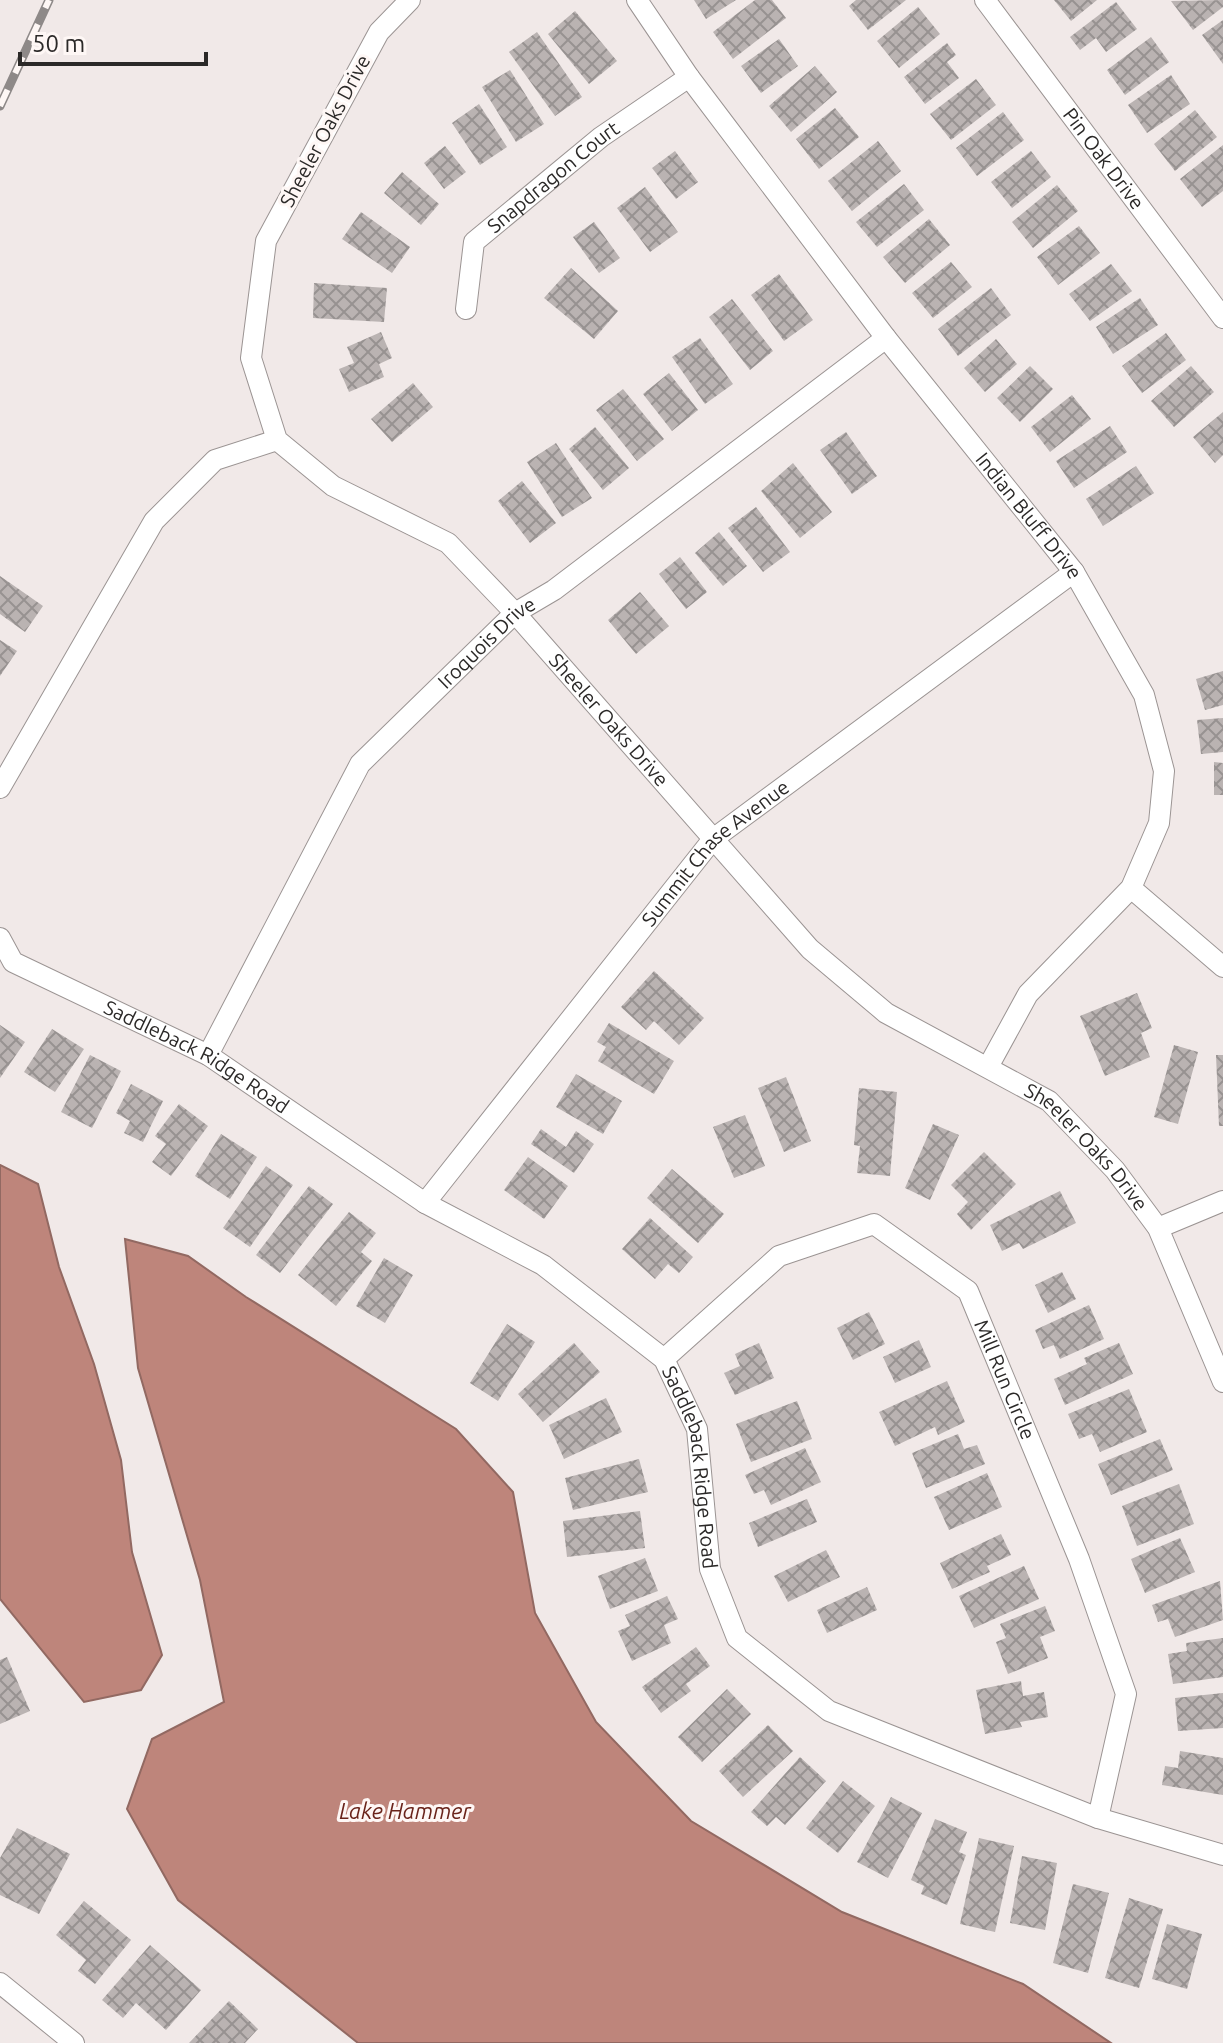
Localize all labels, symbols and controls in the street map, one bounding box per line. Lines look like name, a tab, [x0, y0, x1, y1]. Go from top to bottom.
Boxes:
scale bar	[20, 16, 206, 66]
text: 50 m	[32, 30, 85, 57]
street label: Sheeler Oaks Drive	[275, 51, 374, 211]
street label: Pin Oak Drive	[1059, 103, 1149, 213]
street label: Snapdragon Court	[482, 116, 623, 237]
street label: Indian Bluff Drive	[971, 447, 1087, 583]
street label: Iroquois Drive	[433, 592, 539, 693]
street label: Sheeler Oaks Drive	[545, 648, 674, 791]
street label: Summit Chase Avenue	[637, 775, 793, 930]
street label: Saddleback Ridge Road	[101, 995, 293, 1118]
street label: Sheeler Oaks Drive	[1021, 1078, 1153, 1215]
street label: Mill Run Circle	[970, 1316, 1040, 1443]
street label: Saddleback Ridge Road	[658, 1362, 722, 1570]
water label: Lake Hammer	[339, 1798, 471, 1823]

